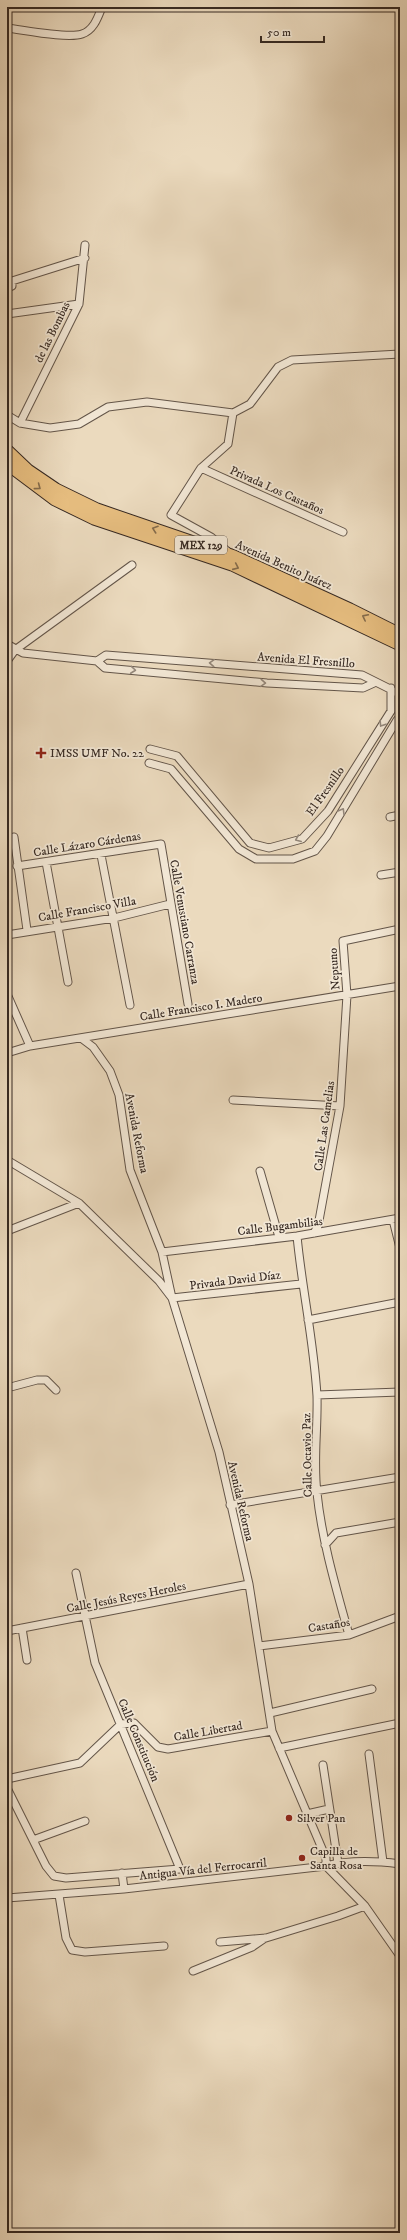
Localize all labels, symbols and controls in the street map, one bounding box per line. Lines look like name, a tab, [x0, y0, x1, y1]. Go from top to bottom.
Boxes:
scale bar	[261, 18, 324, 44]
text: 50 m	[267, 25, 291, 40]
street label: de las Bombas	[31, 299, 74, 365]
street label: Privada Los Castaños	[227, 463, 326, 518]
one-way arrow	[34, 483, 41, 490]
one-way arrow	[152, 526, 159, 534]
road number: MEX 129	[175, 536, 227, 554]
street label: Avenida Benito Juárez	[233, 537, 335, 594]
one-way arrow	[231, 562, 239, 570]
one-way arrow	[362, 614, 369, 622]
street label: Avenida El Fresnillo	[257, 650, 355, 671]
one-way arrow	[209, 659, 215, 668]
one-way arrow	[130, 666, 136, 675]
one-way arrow	[260, 678, 266, 687]
one-way arrow	[380, 720, 387, 727]
place label: IMSS UMF No. 22	[50, 746, 144, 761]
marker: IMSS UMF No. 22	[35, 747, 47, 759]
street label: El Fresnillo	[303, 763, 348, 819]
one-way arrow	[338, 808, 345, 815]
street label: Calle Lázaro Cárdenas	[32, 829, 142, 860]
one-way arrow	[295, 834, 303, 842]
street label: Calle Venustiano Carranza	[166, 859, 203, 986]
street label: Calle Francisco Villa	[37, 893, 138, 925]
street label: Neptuno	[326, 947, 343, 991]
street label: Calle Francisco I. Madero	[139, 990, 264, 1025]
street label: Calle Las Camelias	[311, 1080, 338, 1172]
street label: Avenida Reforma	[121, 1092, 152, 1175]
street label: Calle Bugambilias	[237, 1214, 323, 1239]
street label: Privada David Díaz	[189, 1267, 282, 1294]
street label: Calle Octavio Paz	[299, 1413, 316, 1497]
street label: Avenida Reforma	[224, 1460, 257, 1543]
street label: Calle Jesús Reyes Heroles	[65, 1579, 187, 1616]
street label: Castaños	[307, 1615, 351, 1636]
street label: Calle Constitución	[114, 1696, 163, 1785]
street label: Calle Libertad	[173, 1718, 244, 1745]
place label: Silver Pan	[297, 1811, 346, 1826]
marker: Silver Pan	[284, 1813, 294, 1823]
place label: Capilla de Santa Rosa	[310, 1844, 363, 1873]
marker: Capilla de Santa Rosa	[297, 1853, 307, 1863]
street label: Antigua Vía del Ferrocarril	[139, 1855, 268, 1884]

